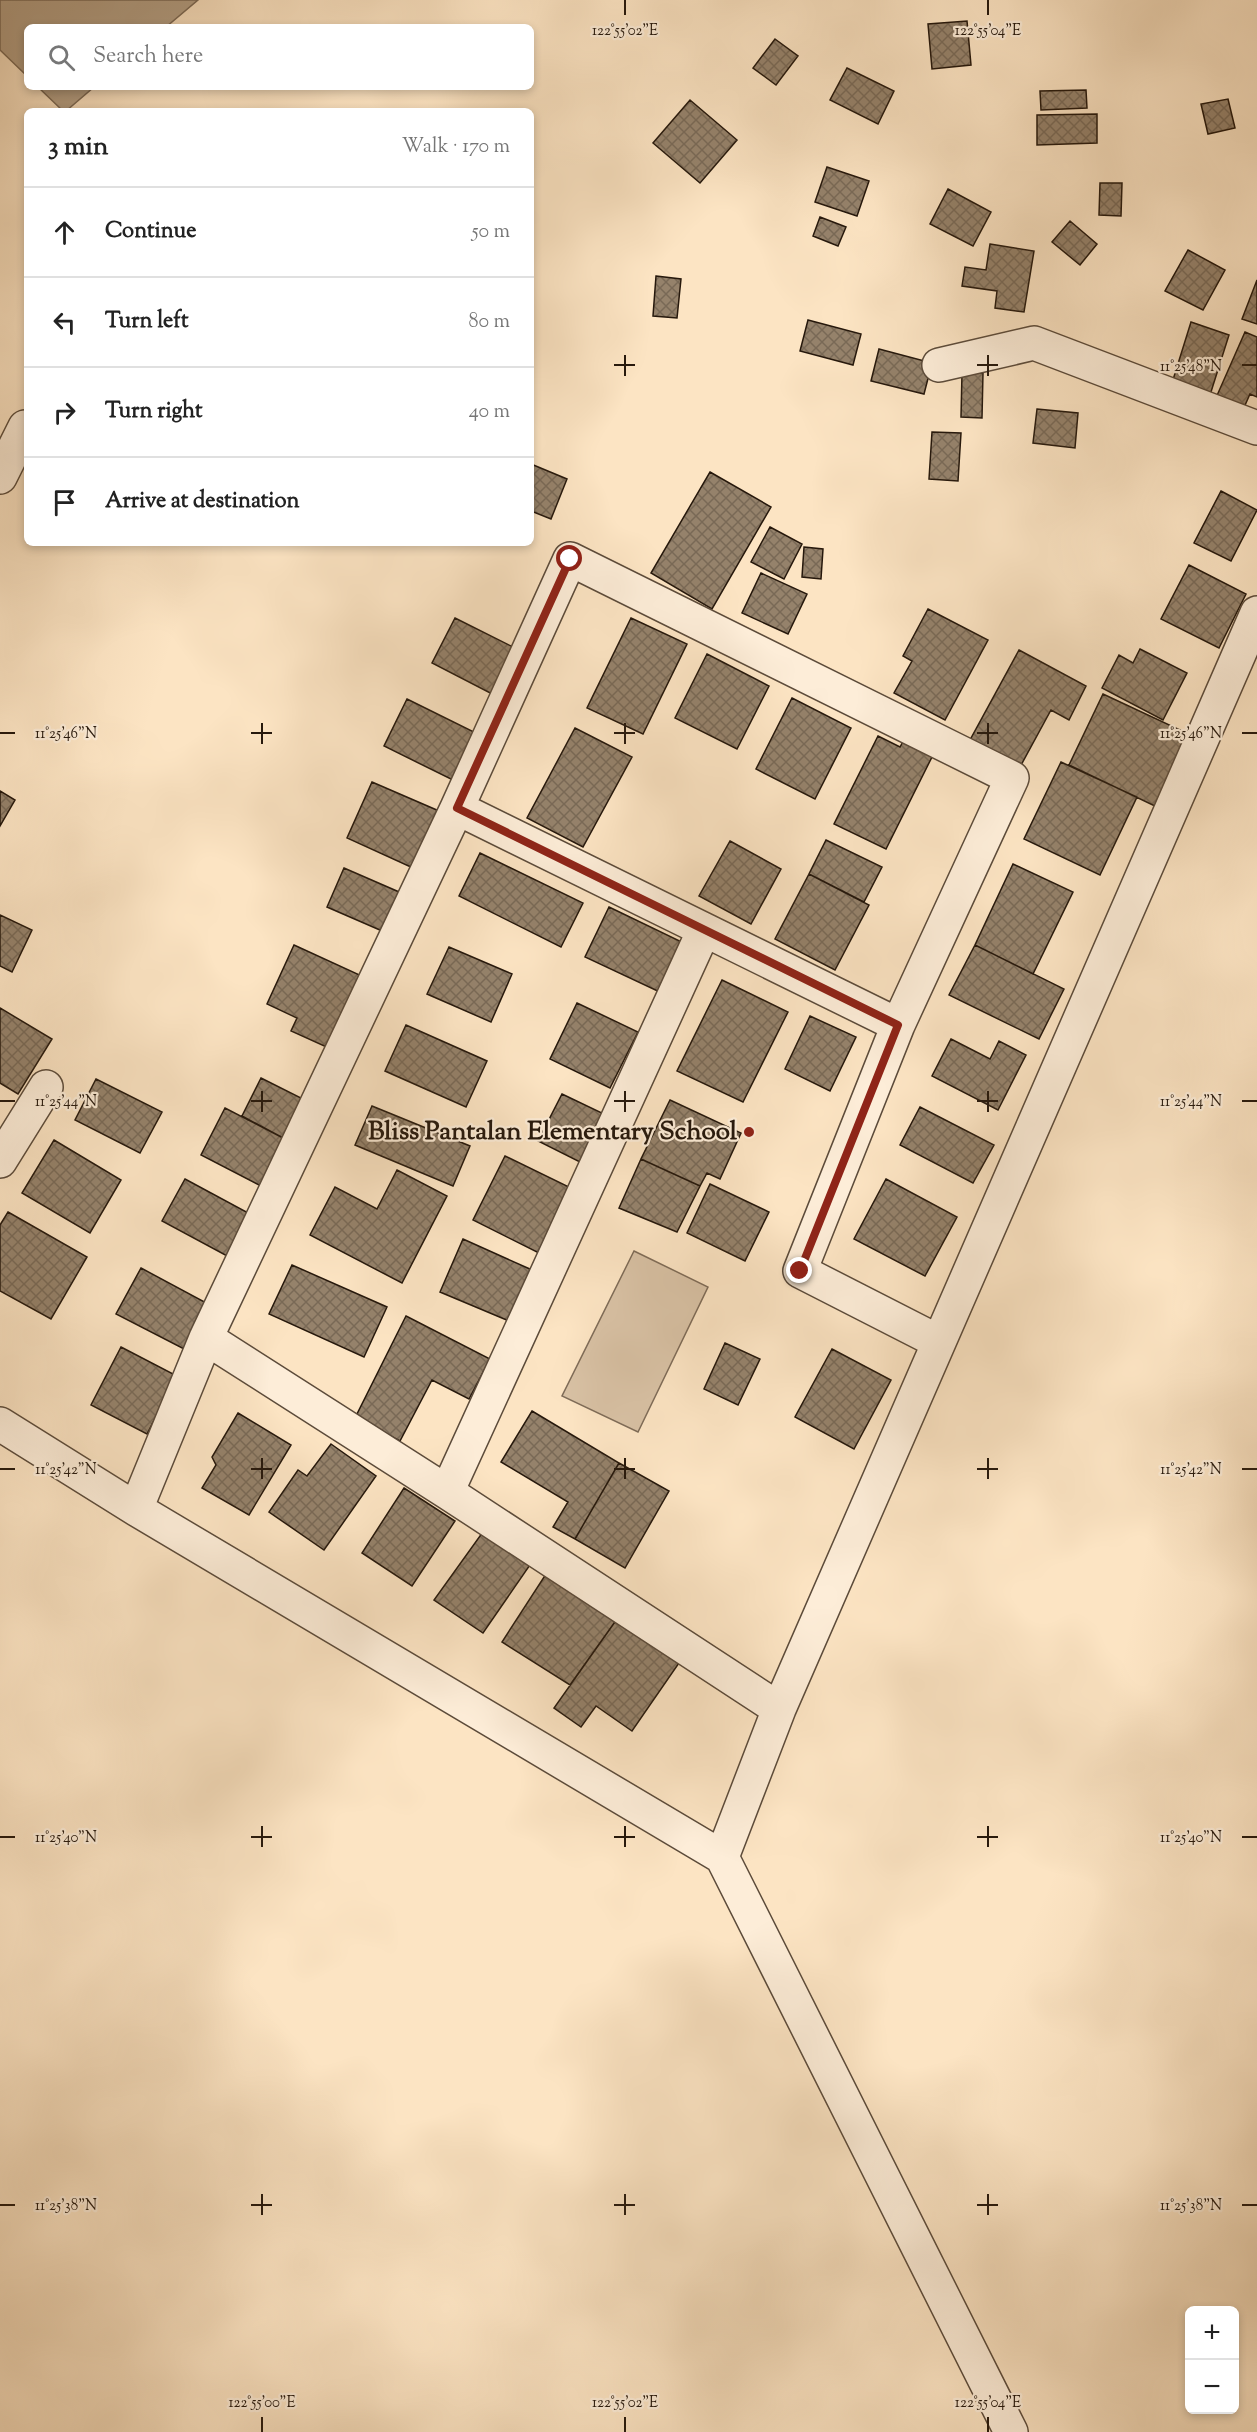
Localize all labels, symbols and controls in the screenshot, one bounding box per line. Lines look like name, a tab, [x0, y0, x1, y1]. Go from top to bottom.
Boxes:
text: 122°55'02"E	[592, 21, 658, 42]
text: 122°55'04"E	[955, 21, 1021, 42]
search box	[24, 24, 534, 90]
icon: search	[45, 41, 78, 74]
text: Search here	[93, 41, 203, 73]
text: 3 min	[48, 129, 108, 166]
text: Walk · 170 m	[402, 133, 510, 162]
icon: ahead	[48, 216, 81, 249]
text: Continue	[105, 216, 196, 248]
text: 50 m	[472, 218, 510, 247]
icon: left	[48, 306, 81, 339]
text: Turn left	[105, 306, 188, 338]
text: 80 m	[469, 308, 510, 337]
text: 11°25'48"N	[1160, 357, 1222, 378]
icon: right	[48, 396, 81, 429]
text: Turn right	[105, 396, 202, 428]
text: 40 m	[469, 398, 510, 427]
icon: arrive	[48, 486, 81, 519]
text: Arrive at destination	[105, 486, 300, 518]
route start	[556, 545, 582, 571]
text: 11°25'46"N	[35, 724, 97, 745]
text: 11°25'46"N	[1160, 724, 1222, 745]
text: 11°25'44"N	[35, 1092, 97, 1113]
text: 11°25'44"N	[1160, 1092, 1222, 1113]
place label: Bliss Pantalan Elementary School	[368, 1114, 738, 1151]
marker: Bliss Pantalan Elementary School	[742, 1125, 756, 1139]
route end	[786, 1257, 812, 1283]
text: 11°25'42"N	[35, 1460, 97, 1481]
text: 11°25'42"N	[1160, 1460, 1222, 1481]
text: 11°25'40"N	[35, 1828, 97, 1849]
text: 11°25'40"N	[1160, 1828, 1222, 1849]
text: 11°25'38"N	[35, 2196, 97, 2217]
text: 11°25'38"N	[1160, 2196, 1222, 2217]
map controls	[1185, 2306, 1239, 2414]
button: +	[1185, 2306, 1239, 2360]
button: −	[1185, 2360, 1239, 2414]
text: 122°55'00"E	[228, 2393, 296, 2414]
text: 122°55'02"E	[592, 2393, 658, 2414]
text: 122°55'04"E	[955, 2393, 1021, 2414]

